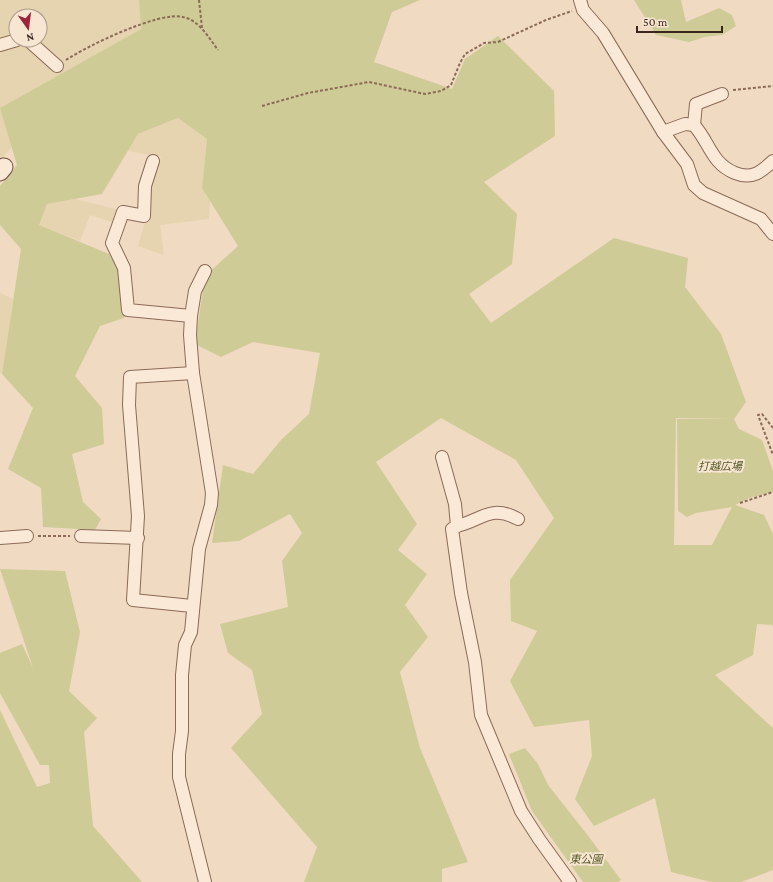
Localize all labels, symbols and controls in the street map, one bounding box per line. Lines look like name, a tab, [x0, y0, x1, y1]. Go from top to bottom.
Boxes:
north arrow	[8, 8, 48, 48]
scale bar	[637, 8, 722, 34]
text: 50 m	[643, 15, 668, 29]
text: N	[25, 31, 36, 45]
park label: 打越広場	[698, 460, 744, 472]
park label: 東公園	[570, 853, 604, 865]

